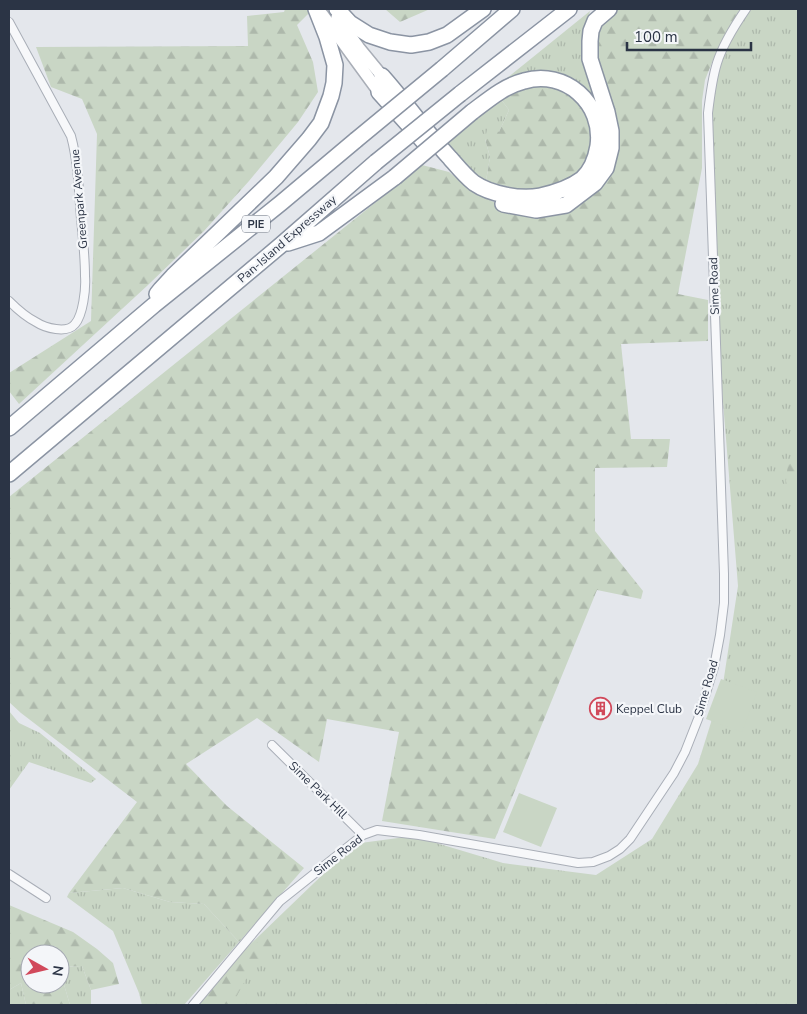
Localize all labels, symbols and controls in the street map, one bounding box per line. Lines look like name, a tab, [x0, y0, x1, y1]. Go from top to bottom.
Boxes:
scale bar	[627, 20, 751, 52]
text: 100 m	[634, 27, 678, 47]
street label: Greenpark Avenue	[67, 148, 91, 250]
street label: Pan-Island Expressway	[234, 191, 340, 286]
road number: PIE	[242, 215, 270, 232]
street label: Sime Road	[705, 257, 723, 315]
street label: Sime Road	[690, 658, 722, 718]
building icon: Keppel Club	[588, 697, 612, 721]
place label: Keppel Club	[616, 701, 682, 717]
street label: Sime Park Hill	[285, 758, 351, 822]
street label: Sime Road	[310, 831, 366, 879]
north arrow	[20, 944, 70, 994]
text: N	[47, 964, 68, 977]

